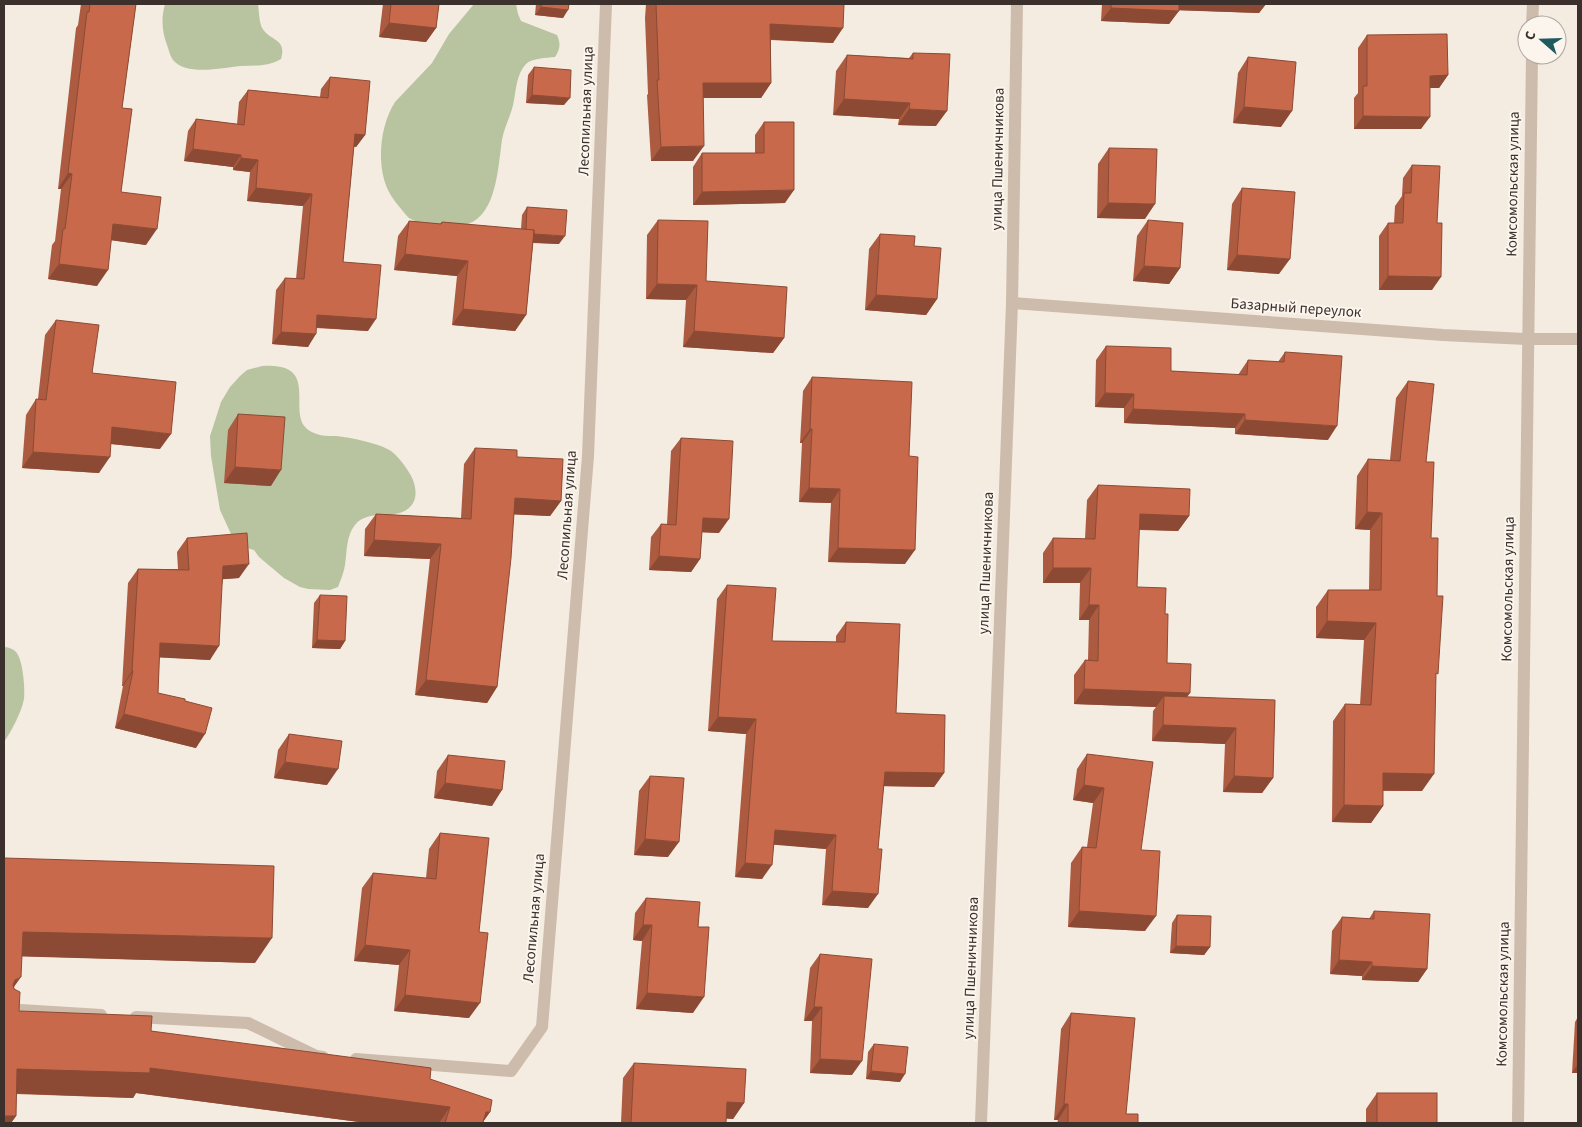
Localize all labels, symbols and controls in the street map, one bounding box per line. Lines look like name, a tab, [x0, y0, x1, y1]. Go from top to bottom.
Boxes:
north arrow	[1517, 15, 1567, 65]
text: С	[1520, 29, 1542, 43]
street label: Лесопильная улица	[573, 46, 599, 176]
street label: улица Пшеничникова	[986, 88, 1010, 230]
street label: Комсомольская улица	[1501, 111, 1525, 257]
street label: Базарный переулок	[1230, 293, 1363, 323]
street label: Лесопильная улица	[552, 450, 582, 580]
street label: улица Пшеничникова	[973, 491, 999, 635]
street label: Комсомольская улица	[1496, 516, 1520, 662]
street label: Лесопильная улица	[518, 852, 550, 984]
street label: улица Пшеничникова	[958, 896, 984, 1040]
street label: Комсомольская улица	[1491, 921, 1515, 1067]

